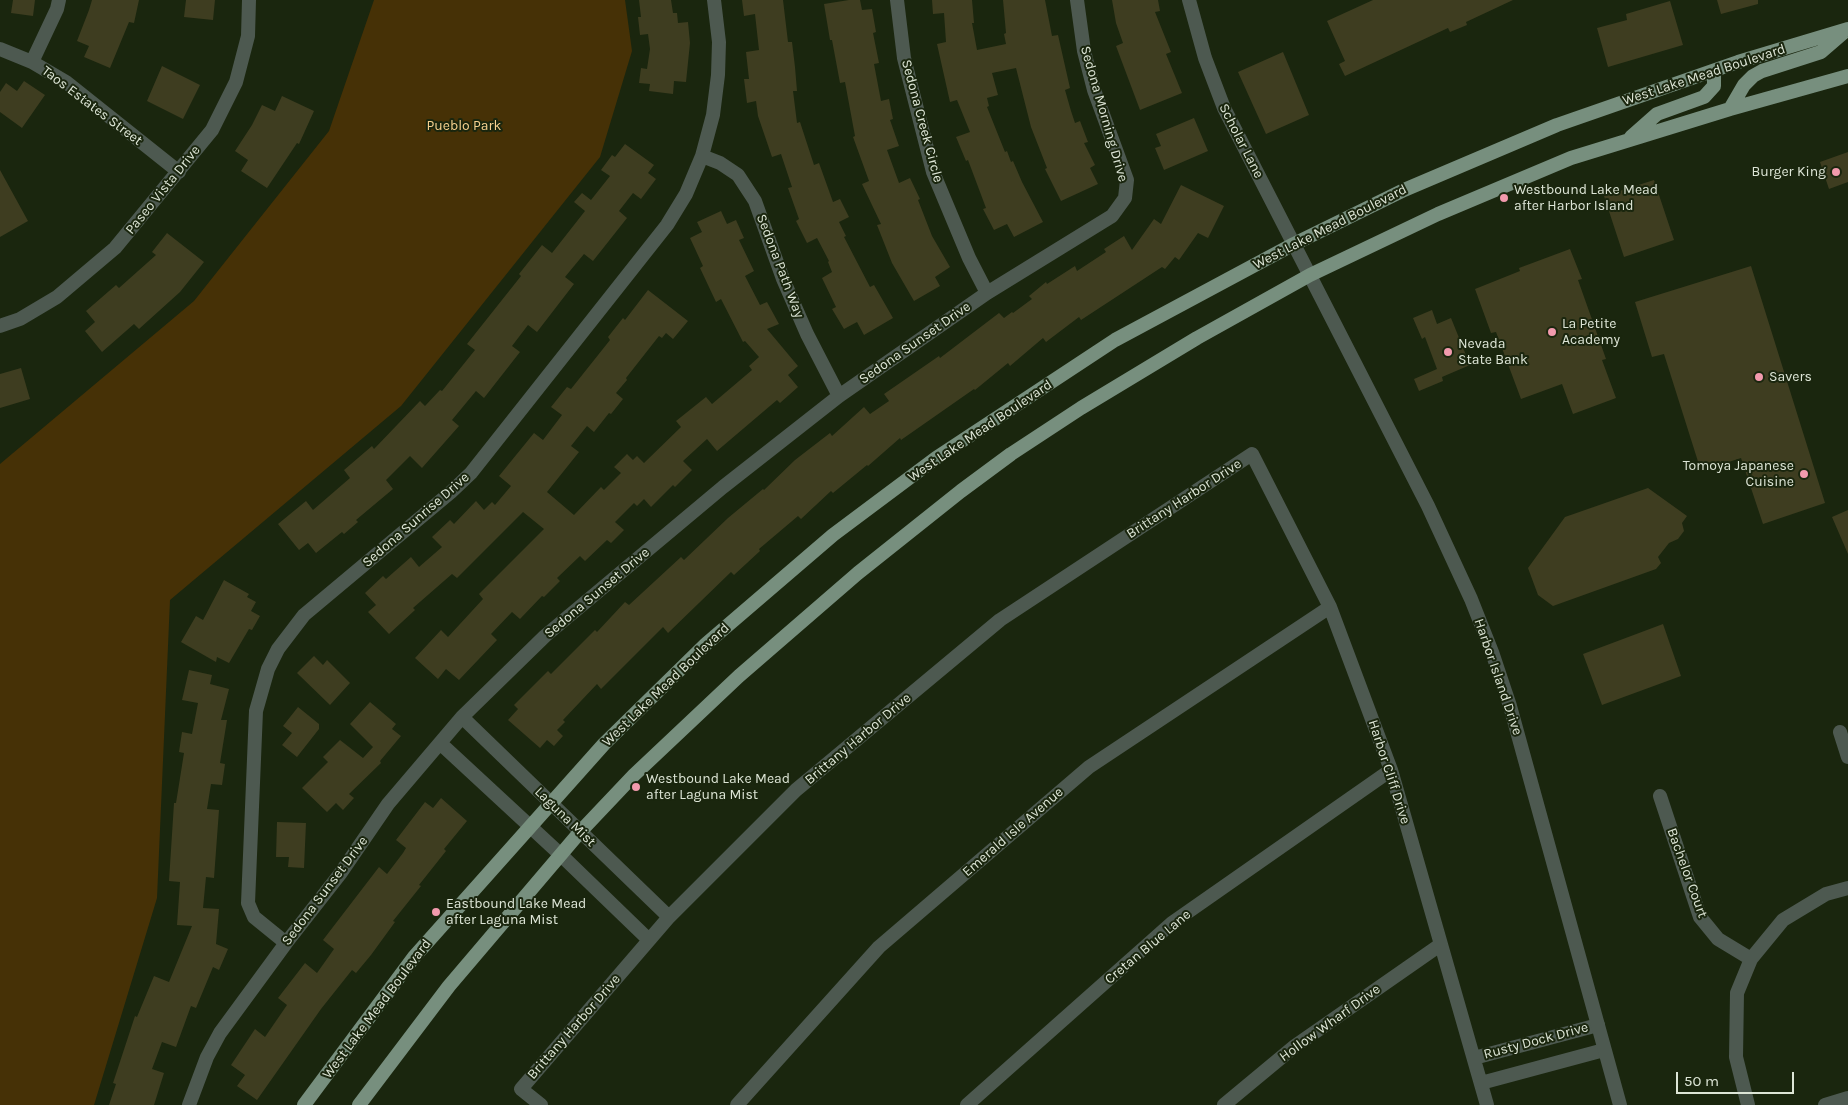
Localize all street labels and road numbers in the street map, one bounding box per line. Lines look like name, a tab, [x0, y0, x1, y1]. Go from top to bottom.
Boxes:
street label: West Lake Mead Boulevard	[1620, 41, 1788, 109]
street label: Sedona Morning Drive	[1077, 44, 1131, 184]
street label: Sedona Creek Circle	[898, 58, 946, 184]
street label: Taos Estates Street	[38, 63, 146, 149]
street label: Scholar Lane	[1215, 101, 1267, 181]
street label: Paseo Vista Drive	[122, 142, 204, 238]
street label: West Lake Mead Boulevard	[1250, 181, 1410, 273]
street label: Sedona Path Way	[752, 212, 808, 320]
street label: Sedona Sunset Drive	[856, 298, 974, 388]
street label: West Lake Mead Boulevard	[905, 376, 1055, 486]
street label: Brittany Harbor Drive	[1123, 456, 1245, 542]
street label: Sedona Sunrise Drive	[359, 469, 473, 571]
street label: Sedona Sunset Drive	[541, 544, 653, 642]
street label: Harbor Island Drive	[1470, 617, 1526, 737]
street label: West Lake Mead Boulevard	[599, 620, 733, 750]
street label: Brittany Harbor Drive	[801, 690, 915, 788]
street label: Harbor Cliff Drive	[1364, 718, 1414, 826]
street label: Laguna Mist	[531, 784, 599, 850]
street label: Emerald Isle Avenue	[959, 784, 1067, 880]
street label: Bachelor Court	[1663, 826, 1711, 920]
street label: Sedona Sunset Drive	[278, 833, 372, 949]
street label: Cretan Blue Lane	[1102, 906, 1194, 988]
street label: West Lake Mead Boulevard	[319, 936, 435, 1082]
street label: Brittany Harbor Drive	[524, 971, 624, 1083]
street label: Hollow Wharf Drive	[1276, 981, 1384, 1065]
street label: Rusty Dock Drive	[1482, 1019, 1590, 1063]

